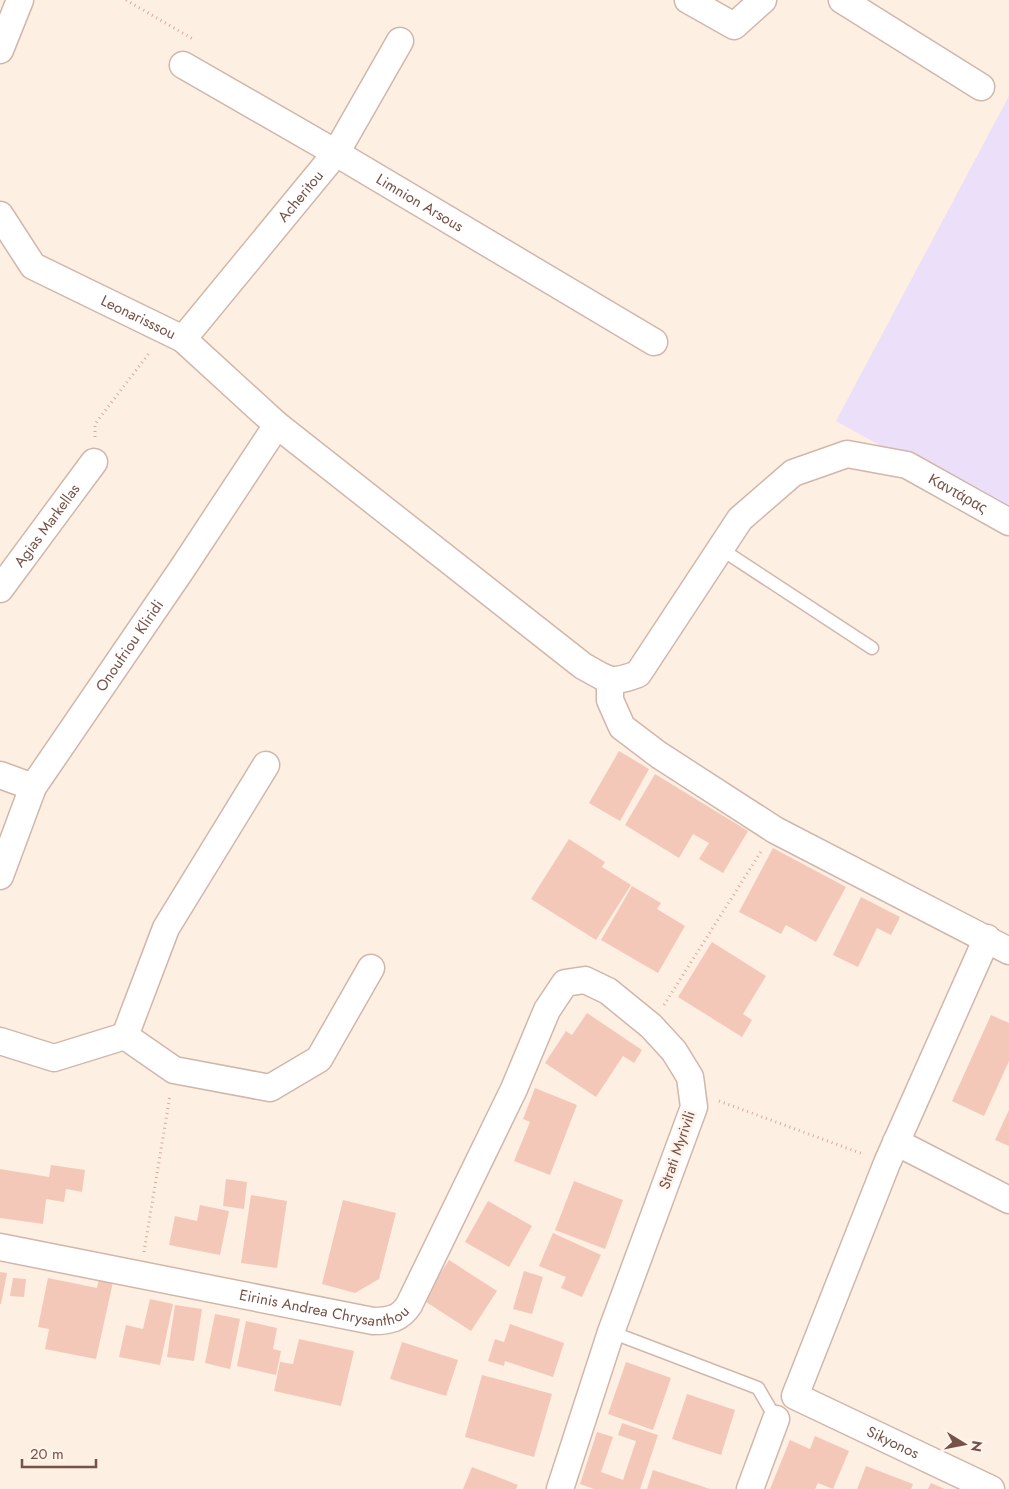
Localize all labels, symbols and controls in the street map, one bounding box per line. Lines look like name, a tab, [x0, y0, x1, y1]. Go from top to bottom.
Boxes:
street label: Acheritou	[273, 165, 329, 227]
street label: Limnion Arsous	[372, 168, 468, 237]
street label: Leonarisssou	[97, 290, 180, 345]
street label: Καντάρας	[924, 468, 992, 519]
street label: Agias Markellas	[9, 479, 85, 572]
street label: Onoufriou Kliridi	[90, 595, 169, 696]
street label: Strati Myrivili	[653, 1108, 701, 1192]
street label: Eirinis Andrea Chrysanthou	[237, 1284, 415, 1332]
north arrow	[939, 1419, 989, 1469]
street label: Sikyonos	[863, 1421, 923, 1464]
scale bar	[22, 1436, 96, 1468]
text: N	[966, 1439, 988, 1453]
text: 20 m	[30, 1443, 64, 1465]

